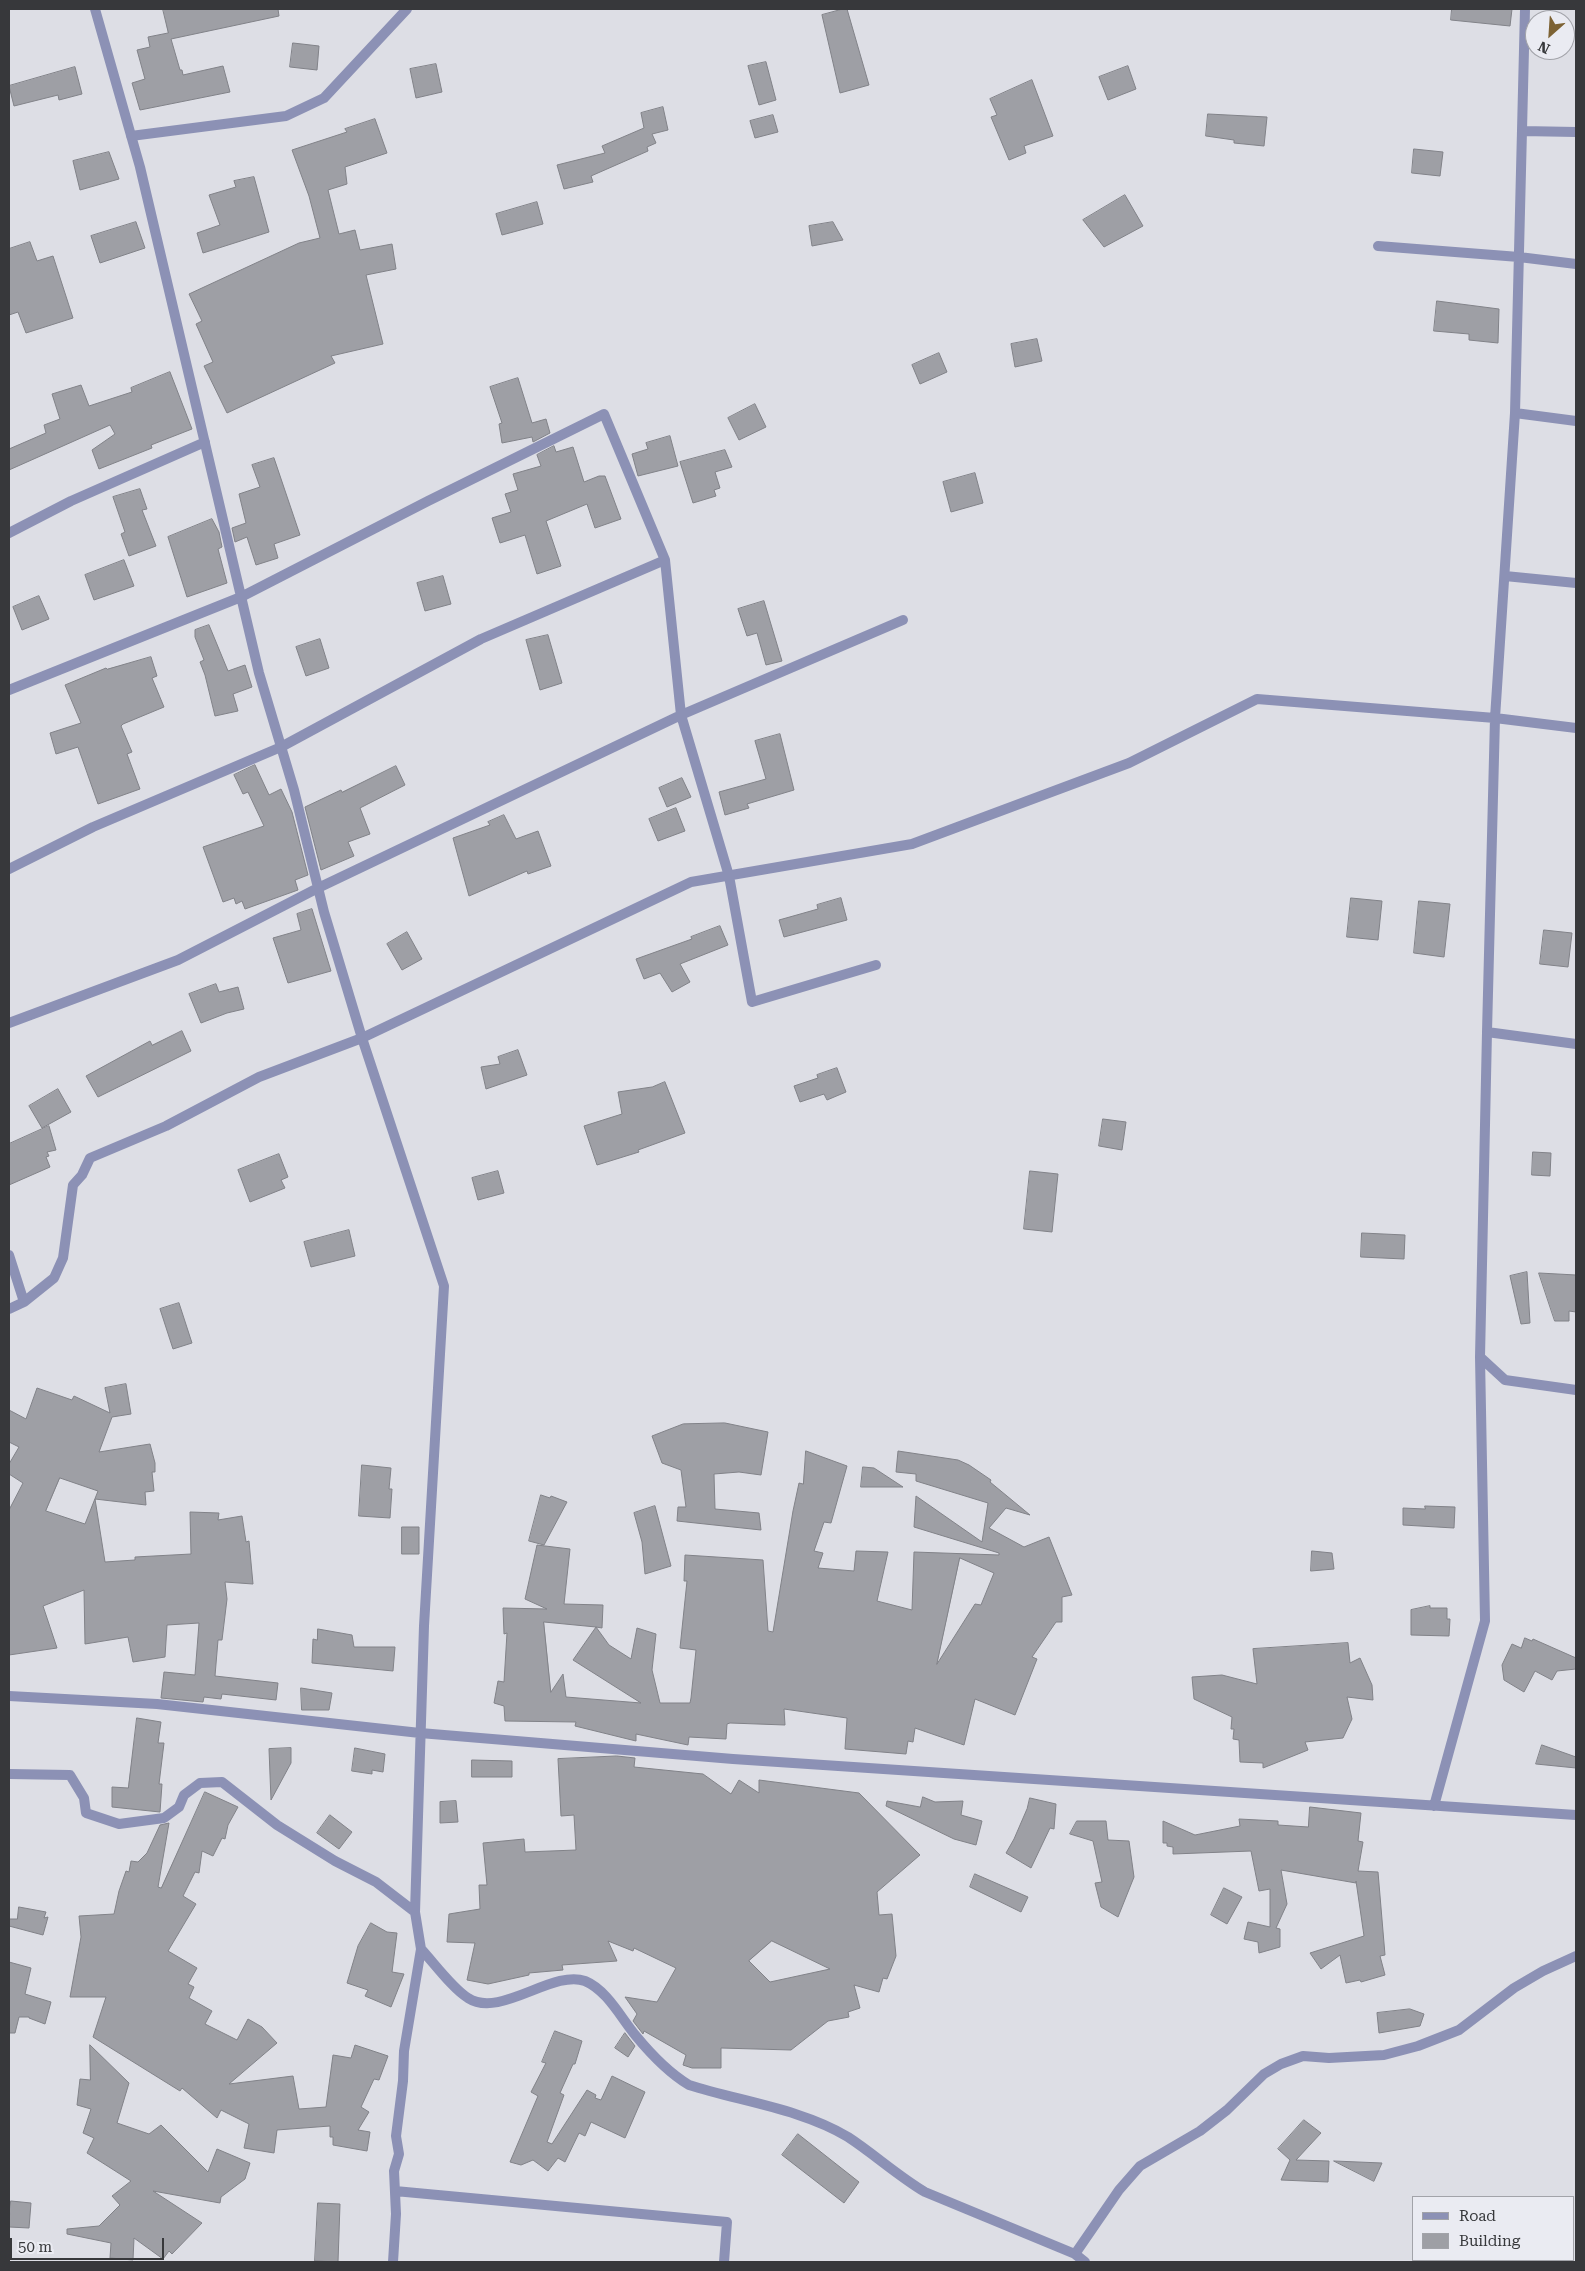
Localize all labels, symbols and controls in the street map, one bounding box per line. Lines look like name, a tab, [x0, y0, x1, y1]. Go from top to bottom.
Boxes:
north arrow	[1525, 10, 1575, 60]
text: N	[1536, 38, 1552, 57]
legend	[1412, 2196, 1575, 2261]
text: Road	[1459, 2207, 1496, 2225]
scale bar	[12, 2228, 166, 2260]
text: Building	[1459, 2232, 1520, 2250]
text: 50 m	[18, 2238, 52, 2256]

